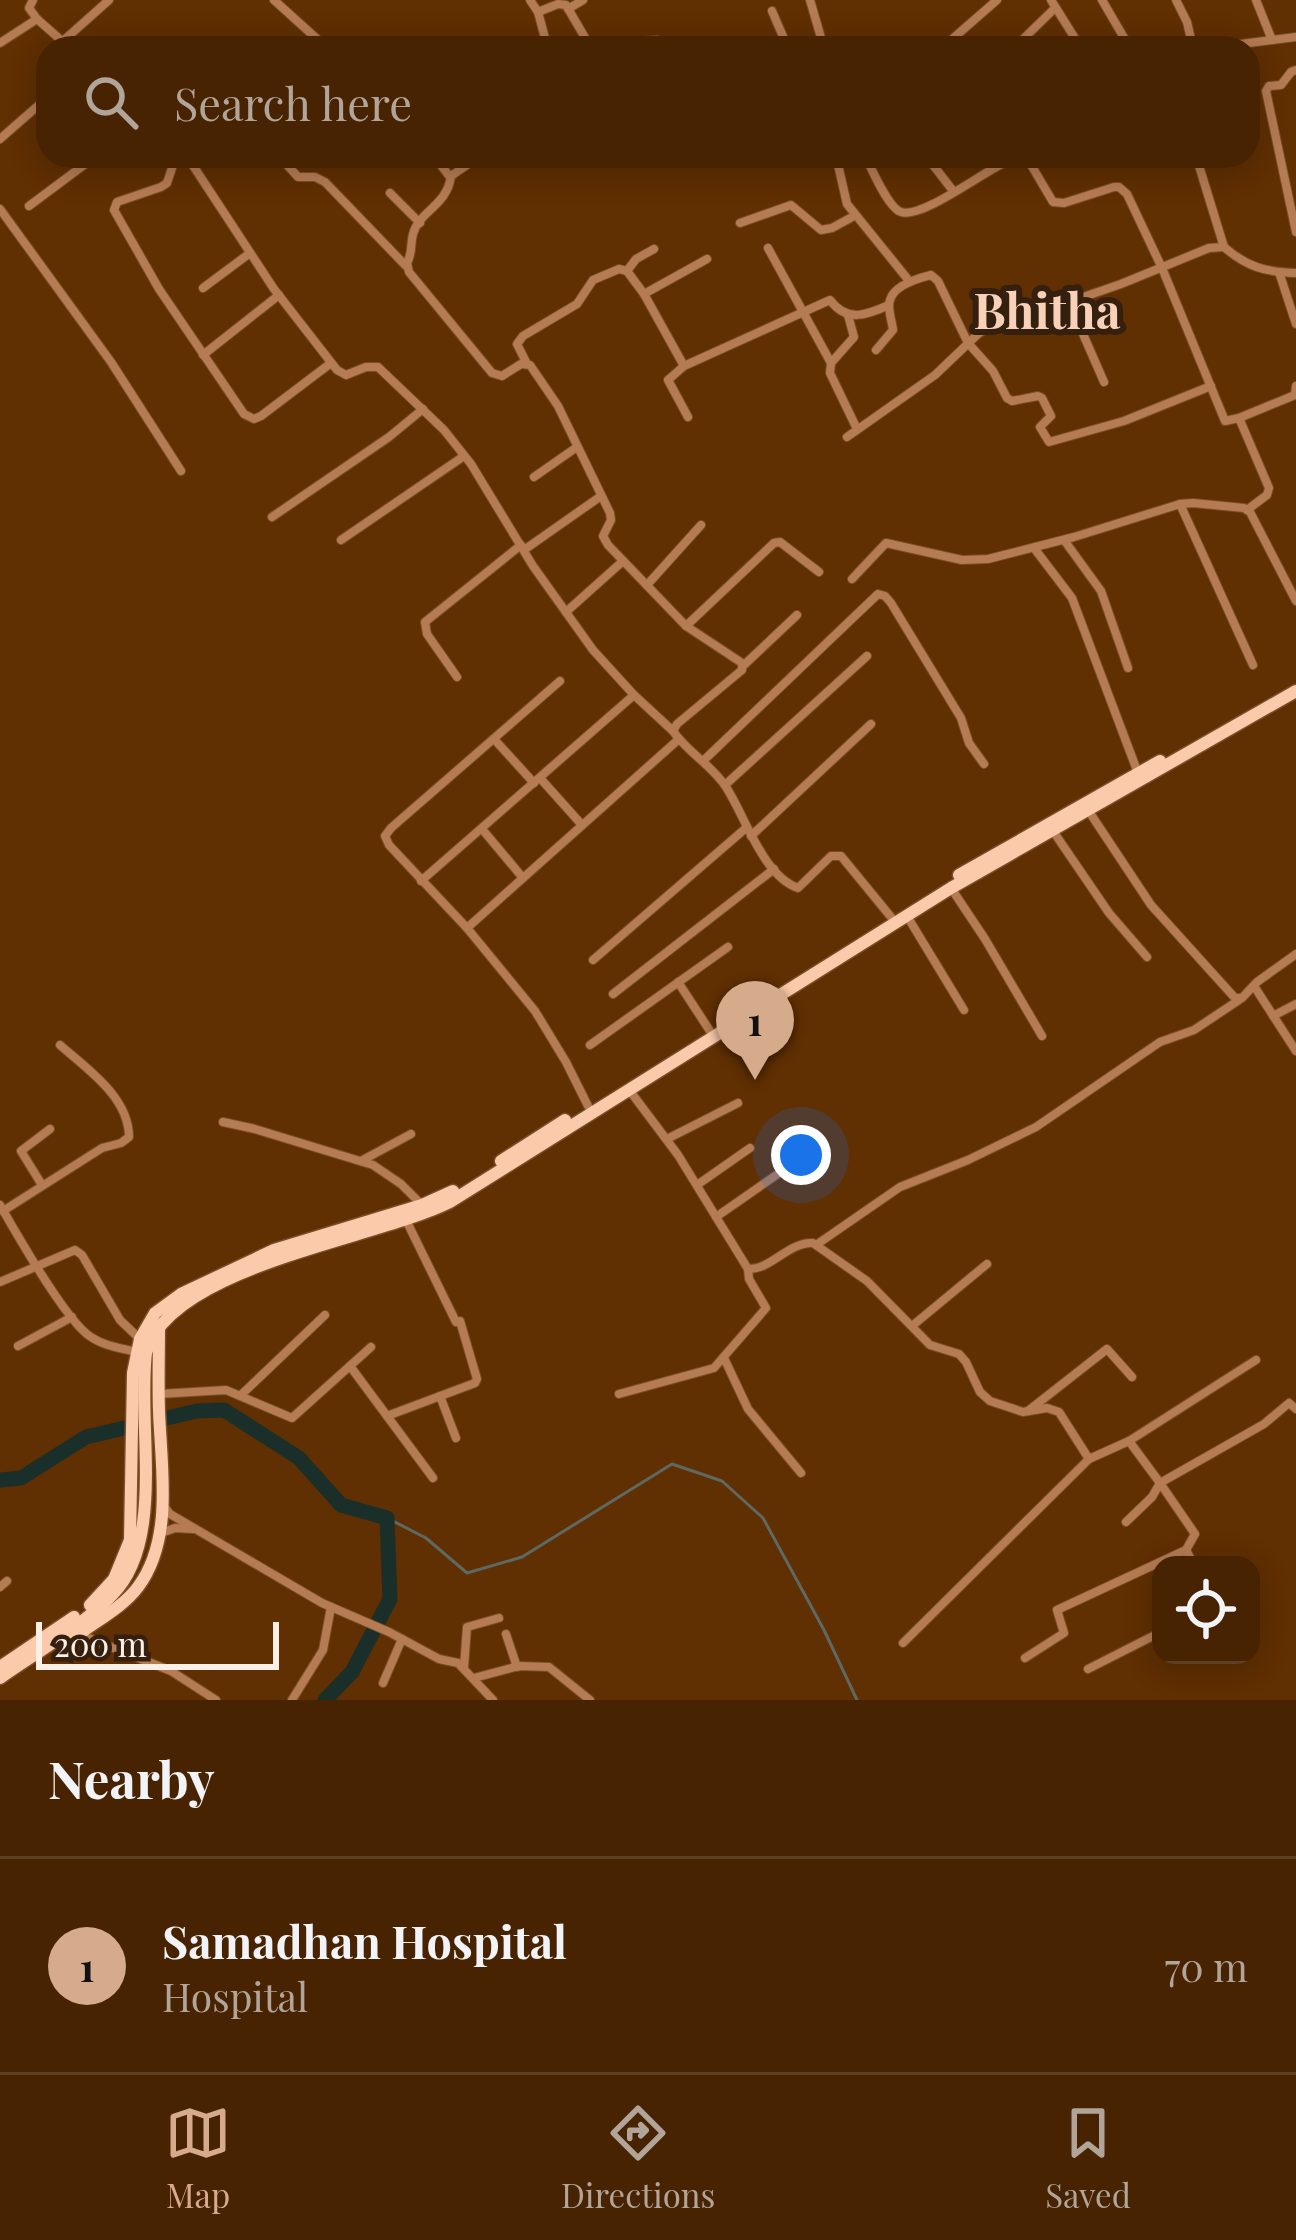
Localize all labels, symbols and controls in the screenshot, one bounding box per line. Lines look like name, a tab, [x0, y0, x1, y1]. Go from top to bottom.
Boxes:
search box	[36, 36, 1260, 168]
icon: search	[78, 69, 144, 135]
text: Search here	[174, 72, 412, 132]
district label: Bhitha	[973, 277, 1121, 341]
pin: 1	[716, 981, 794, 1080]
your location	[771, 1125, 831, 1185]
map controls	[1152, 1556, 1260, 1664]
button: locate	[1152, 1556, 1260, 1664]
scale bar	[36, 1616, 279, 1669]
text: 200 m	[54, 1621, 147, 1665]
text: Nearby	[48, 1744, 214, 1812]
text: Samadhan Hospital	[162, 1910, 567, 1970]
text: 1	[80, 1940, 94, 1992]
text: 70 m	[1164, 1940, 1248, 1992]
text: Hospital	[162, 1970, 308, 2022]
tab: Map	[165, 2100, 231, 2216]
tab: Directions	[561, 2100, 715, 2216]
tab: Saved	[1045, 2100, 1131, 2216]

